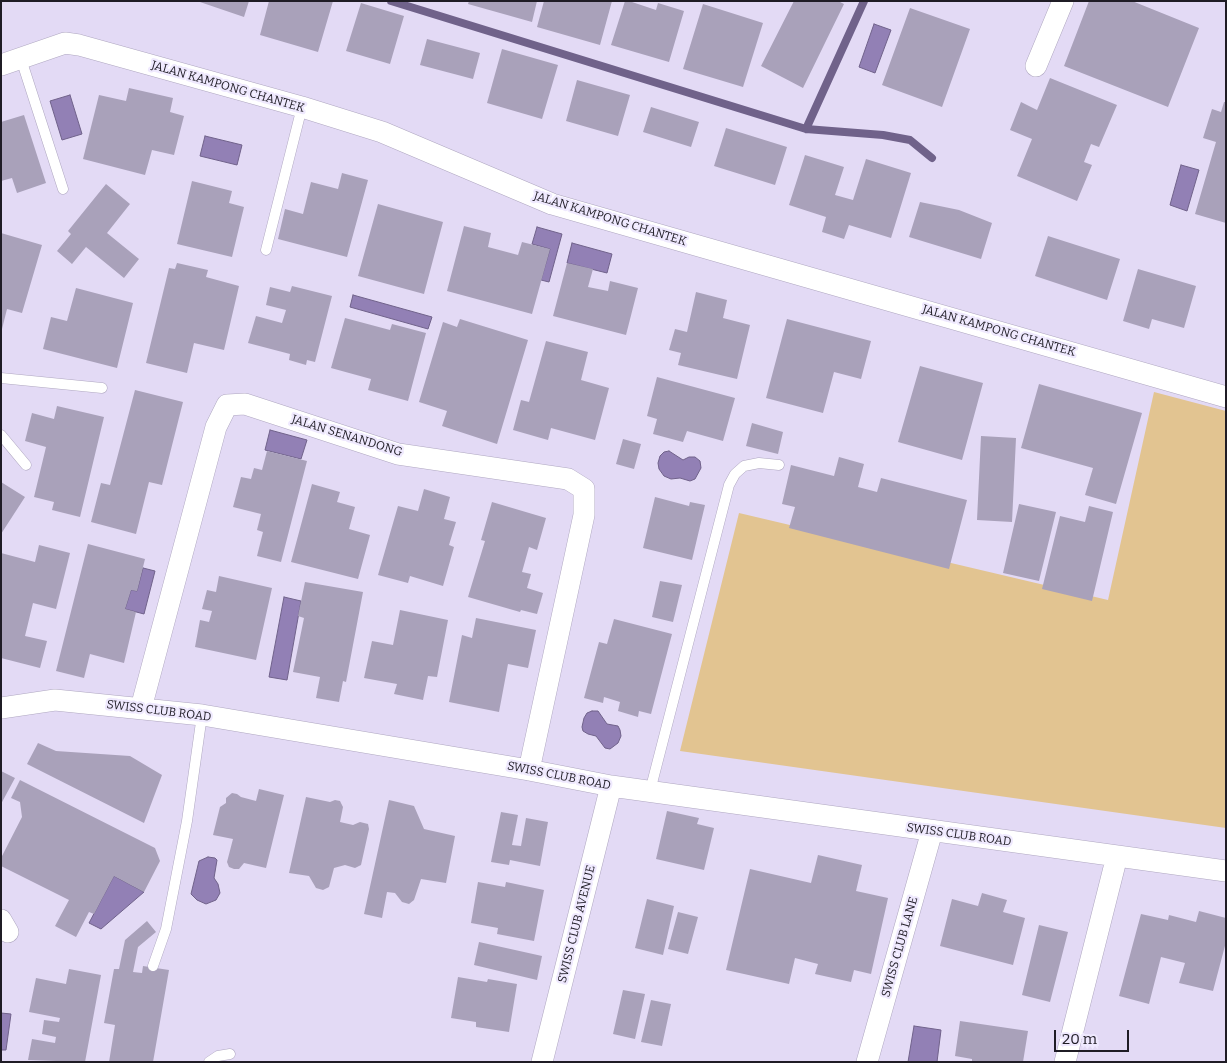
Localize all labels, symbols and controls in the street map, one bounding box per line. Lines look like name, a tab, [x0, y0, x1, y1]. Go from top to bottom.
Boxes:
street label: JALAN KAMPONG CHANTEK	[150, 58, 306, 116]
street label: JALAN KAMPONG CHANTEK	[532, 189, 688, 249]
street label: JALAN KAMPONG CHANTEK	[921, 302, 1077, 360]
street label: JALAN SENANDONG	[290, 412, 404, 460]
street label: SWISS CLUB ROAD	[106, 697, 212, 725]
street label: SWISS CLUB ROAD	[506, 759, 612, 793]
street label: SWISS CLUB ROAD	[906, 821, 1012, 849]
street label: SWISS CLUB AVENUE	[555, 864, 599, 984]
street label: SWISS CLUB LANE	[879, 895, 921, 999]
scale bar	[1057, 1020, 1132, 1052]
text: 20 m	[1062, 1030, 1097, 1048]

